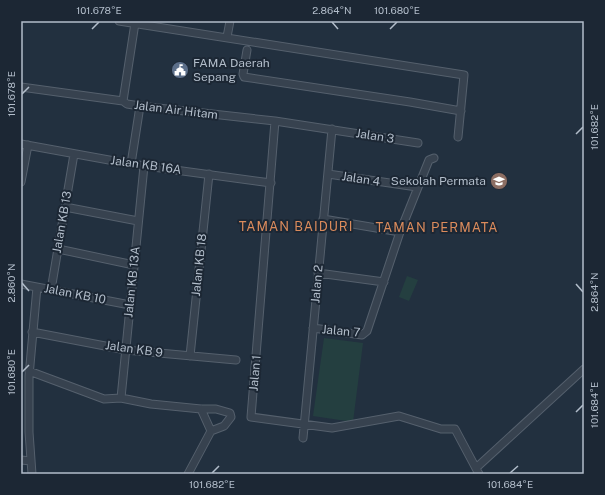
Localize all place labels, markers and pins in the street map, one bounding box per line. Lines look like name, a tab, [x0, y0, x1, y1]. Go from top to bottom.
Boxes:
place label: FAMA Daerah Sepang	[193, 56, 270, 84]
public building icon: FAMA Daerah Sepang	[170, 60, 190, 80]
school or university icon: Sekolah Permata	[489, 171, 509, 191]
place label: Sekolah Permata	[391, 174, 486, 188]

